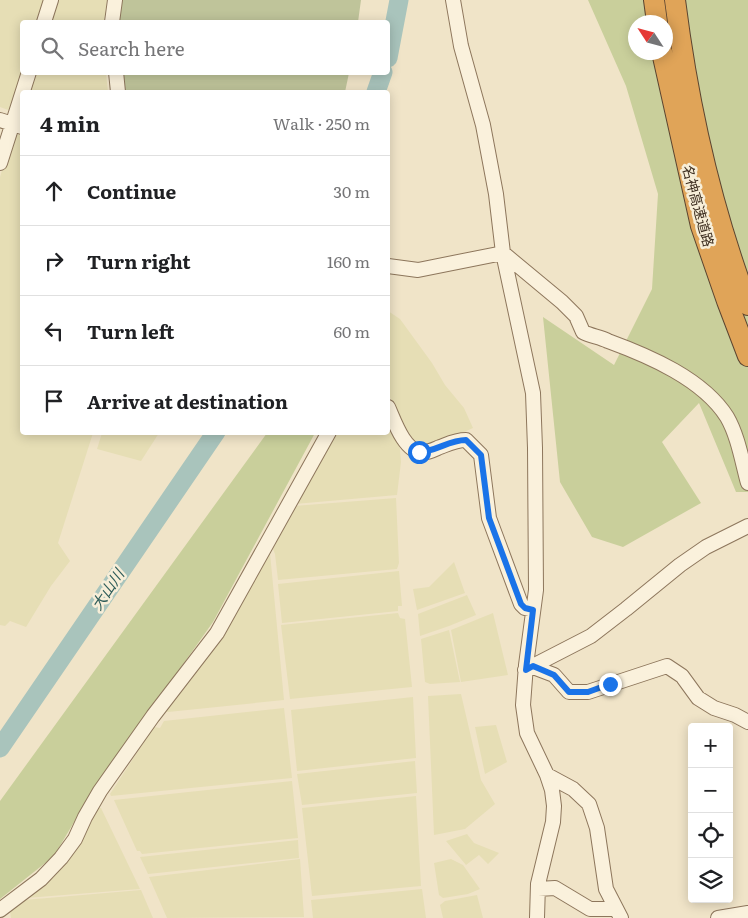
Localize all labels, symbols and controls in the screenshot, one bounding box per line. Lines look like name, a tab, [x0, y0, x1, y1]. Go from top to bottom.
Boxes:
north arrow	[628, 15, 673, 60]
search box	[20, 20, 390, 75]
icon: search	[38, 34, 66, 62]
text: Search here	[78, 34, 185, 62]
text: 4 min	[40, 107, 100, 138]
text: Walk · 250 m	[273, 111, 370, 135]
street label: 名神高速道路	[678, 163, 719, 249]
icon: ahead	[40, 177, 68, 205]
text: Continue	[87, 177, 176, 205]
text: 30 m	[333, 179, 370, 203]
icon: right	[40, 247, 68, 275]
text: Turn right	[87, 247, 191, 275]
text: 160 m	[327, 249, 370, 273]
icon: left	[40, 317, 68, 345]
text: Turn left	[87, 317, 174, 345]
text: 60 m	[333, 319, 370, 343]
icon: arrive	[40, 387, 68, 415]
text: Arrive at destination	[87, 387, 288, 415]
route start	[408, 441, 431, 464]
water label: 大山川	[85, 562, 130, 614]
route end	[599, 673, 622, 696]
map controls	[688, 723, 733, 903]
button: +	[688, 723, 733, 768]
button: −	[688, 768, 733, 813]
button: locate	[688, 813, 733, 858]
button: layers	[688, 858, 733, 903]

